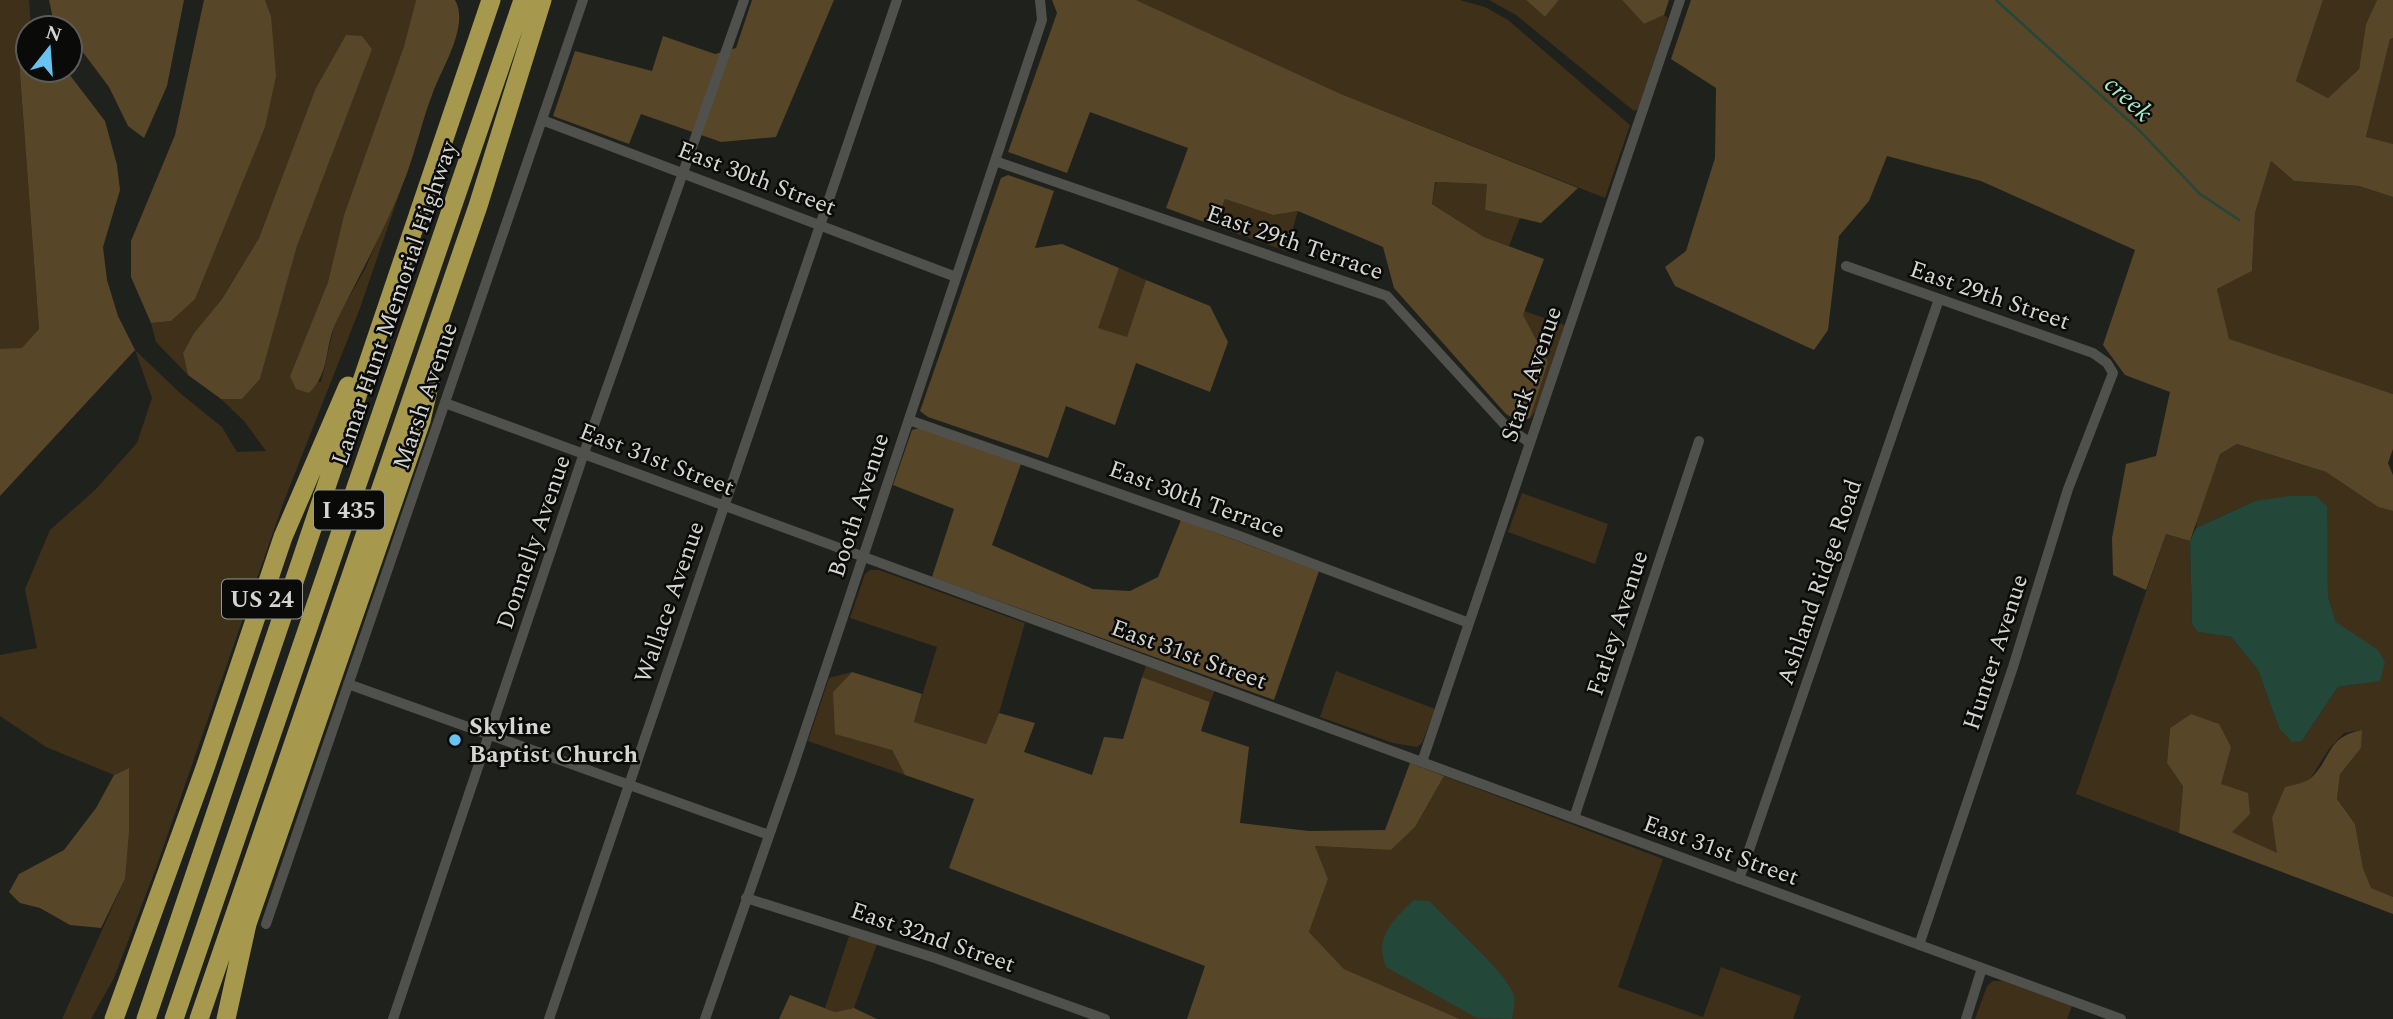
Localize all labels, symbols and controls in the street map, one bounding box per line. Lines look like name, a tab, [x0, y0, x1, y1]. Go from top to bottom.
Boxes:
north arrow	[14, 14, 84, 84]
text: N	[42, 18, 65, 50]
water label: creek	[2095, 65, 2162, 132]
street label: East 30th Street	[672, 132, 841, 226]
street label: Lamar Hunt Memorial Highway	[322, 135, 468, 470]
street label: East 29th Terrace	[1201, 196, 1388, 290]
street label: East 29th Street	[1905, 252, 2075, 340]
street label: Stark Avenue	[1492, 302, 1572, 447]
street label: Marsh Avenue	[384, 318, 468, 475]
street label: East 31st Street	[574, 414, 739, 506]
street label: Booth Avenue	[819, 429, 899, 582]
street label: Donnelly Avenue	[487, 450, 581, 634]
street label: East 30th Terrace	[1103, 451, 1290, 549]
street label: Ashland Ridge Road	[1768, 475, 1872, 690]
road number: I 435	[314, 490, 384, 530]
street label: Wallace Avenue	[625, 517, 714, 688]
street label: Farley Avenue	[1578, 546, 1658, 701]
street label: Hunter Avenue	[1954, 570, 2038, 735]
road number: US 24	[222, 580, 302, 618]
street label: East 31st Street	[1106, 610, 1272, 700]
place label: Skyline Baptist Church	[469, 709, 638, 773]
marker: Skyline Baptist Church	[447, 732, 463, 748]
street label: East 31st Street	[1638, 806, 1804, 896]
street label: East 32nd Street	[845, 893, 1020, 983]

